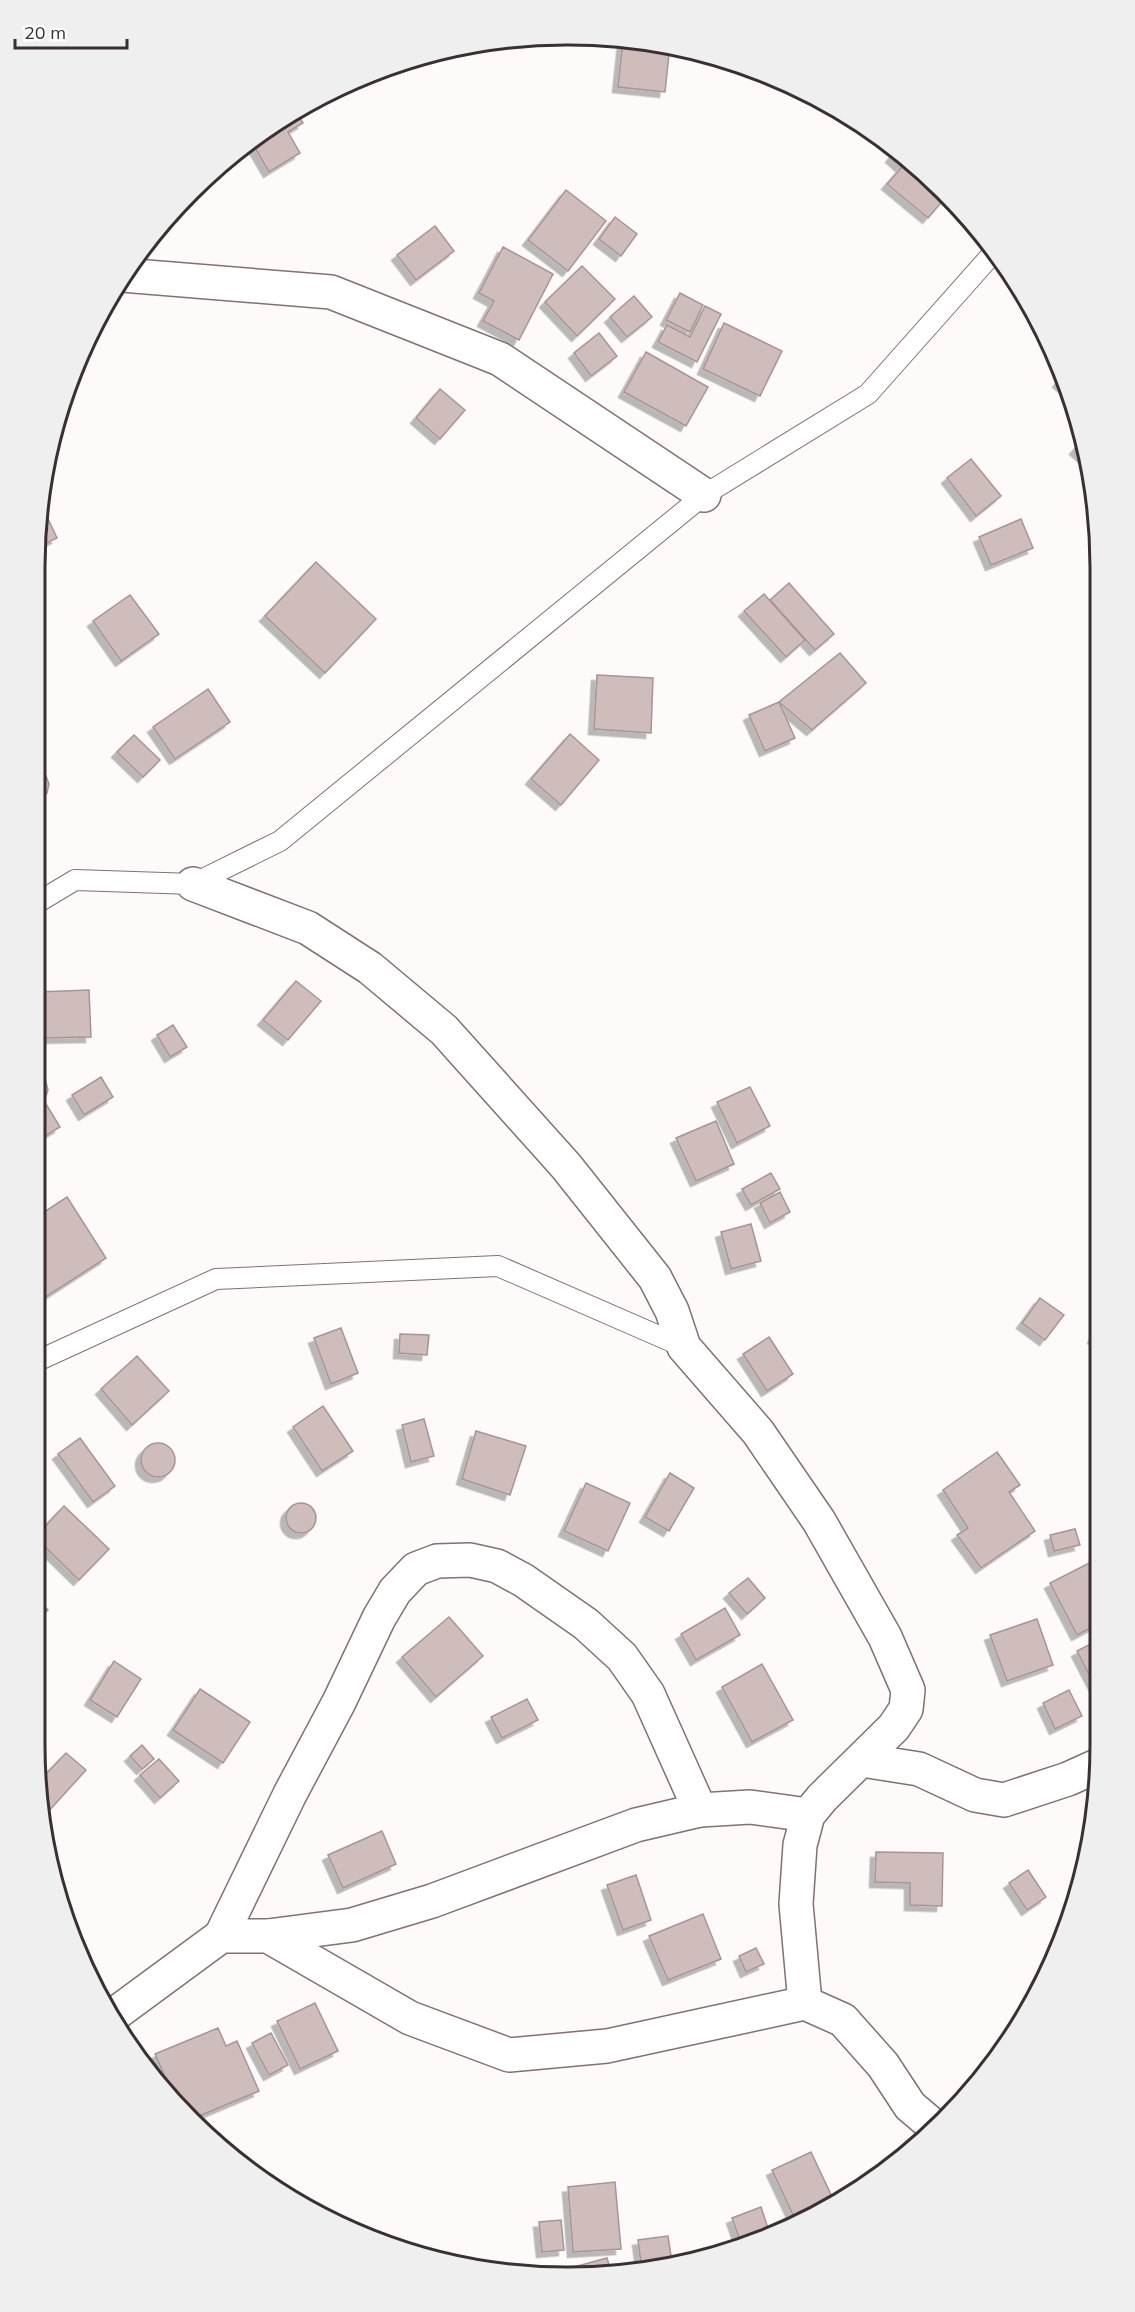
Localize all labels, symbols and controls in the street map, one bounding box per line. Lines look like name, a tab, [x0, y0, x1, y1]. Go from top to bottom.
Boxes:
scale bar	[15, 12, 128, 50]
text: 20 m	[24, 21, 66, 44]

